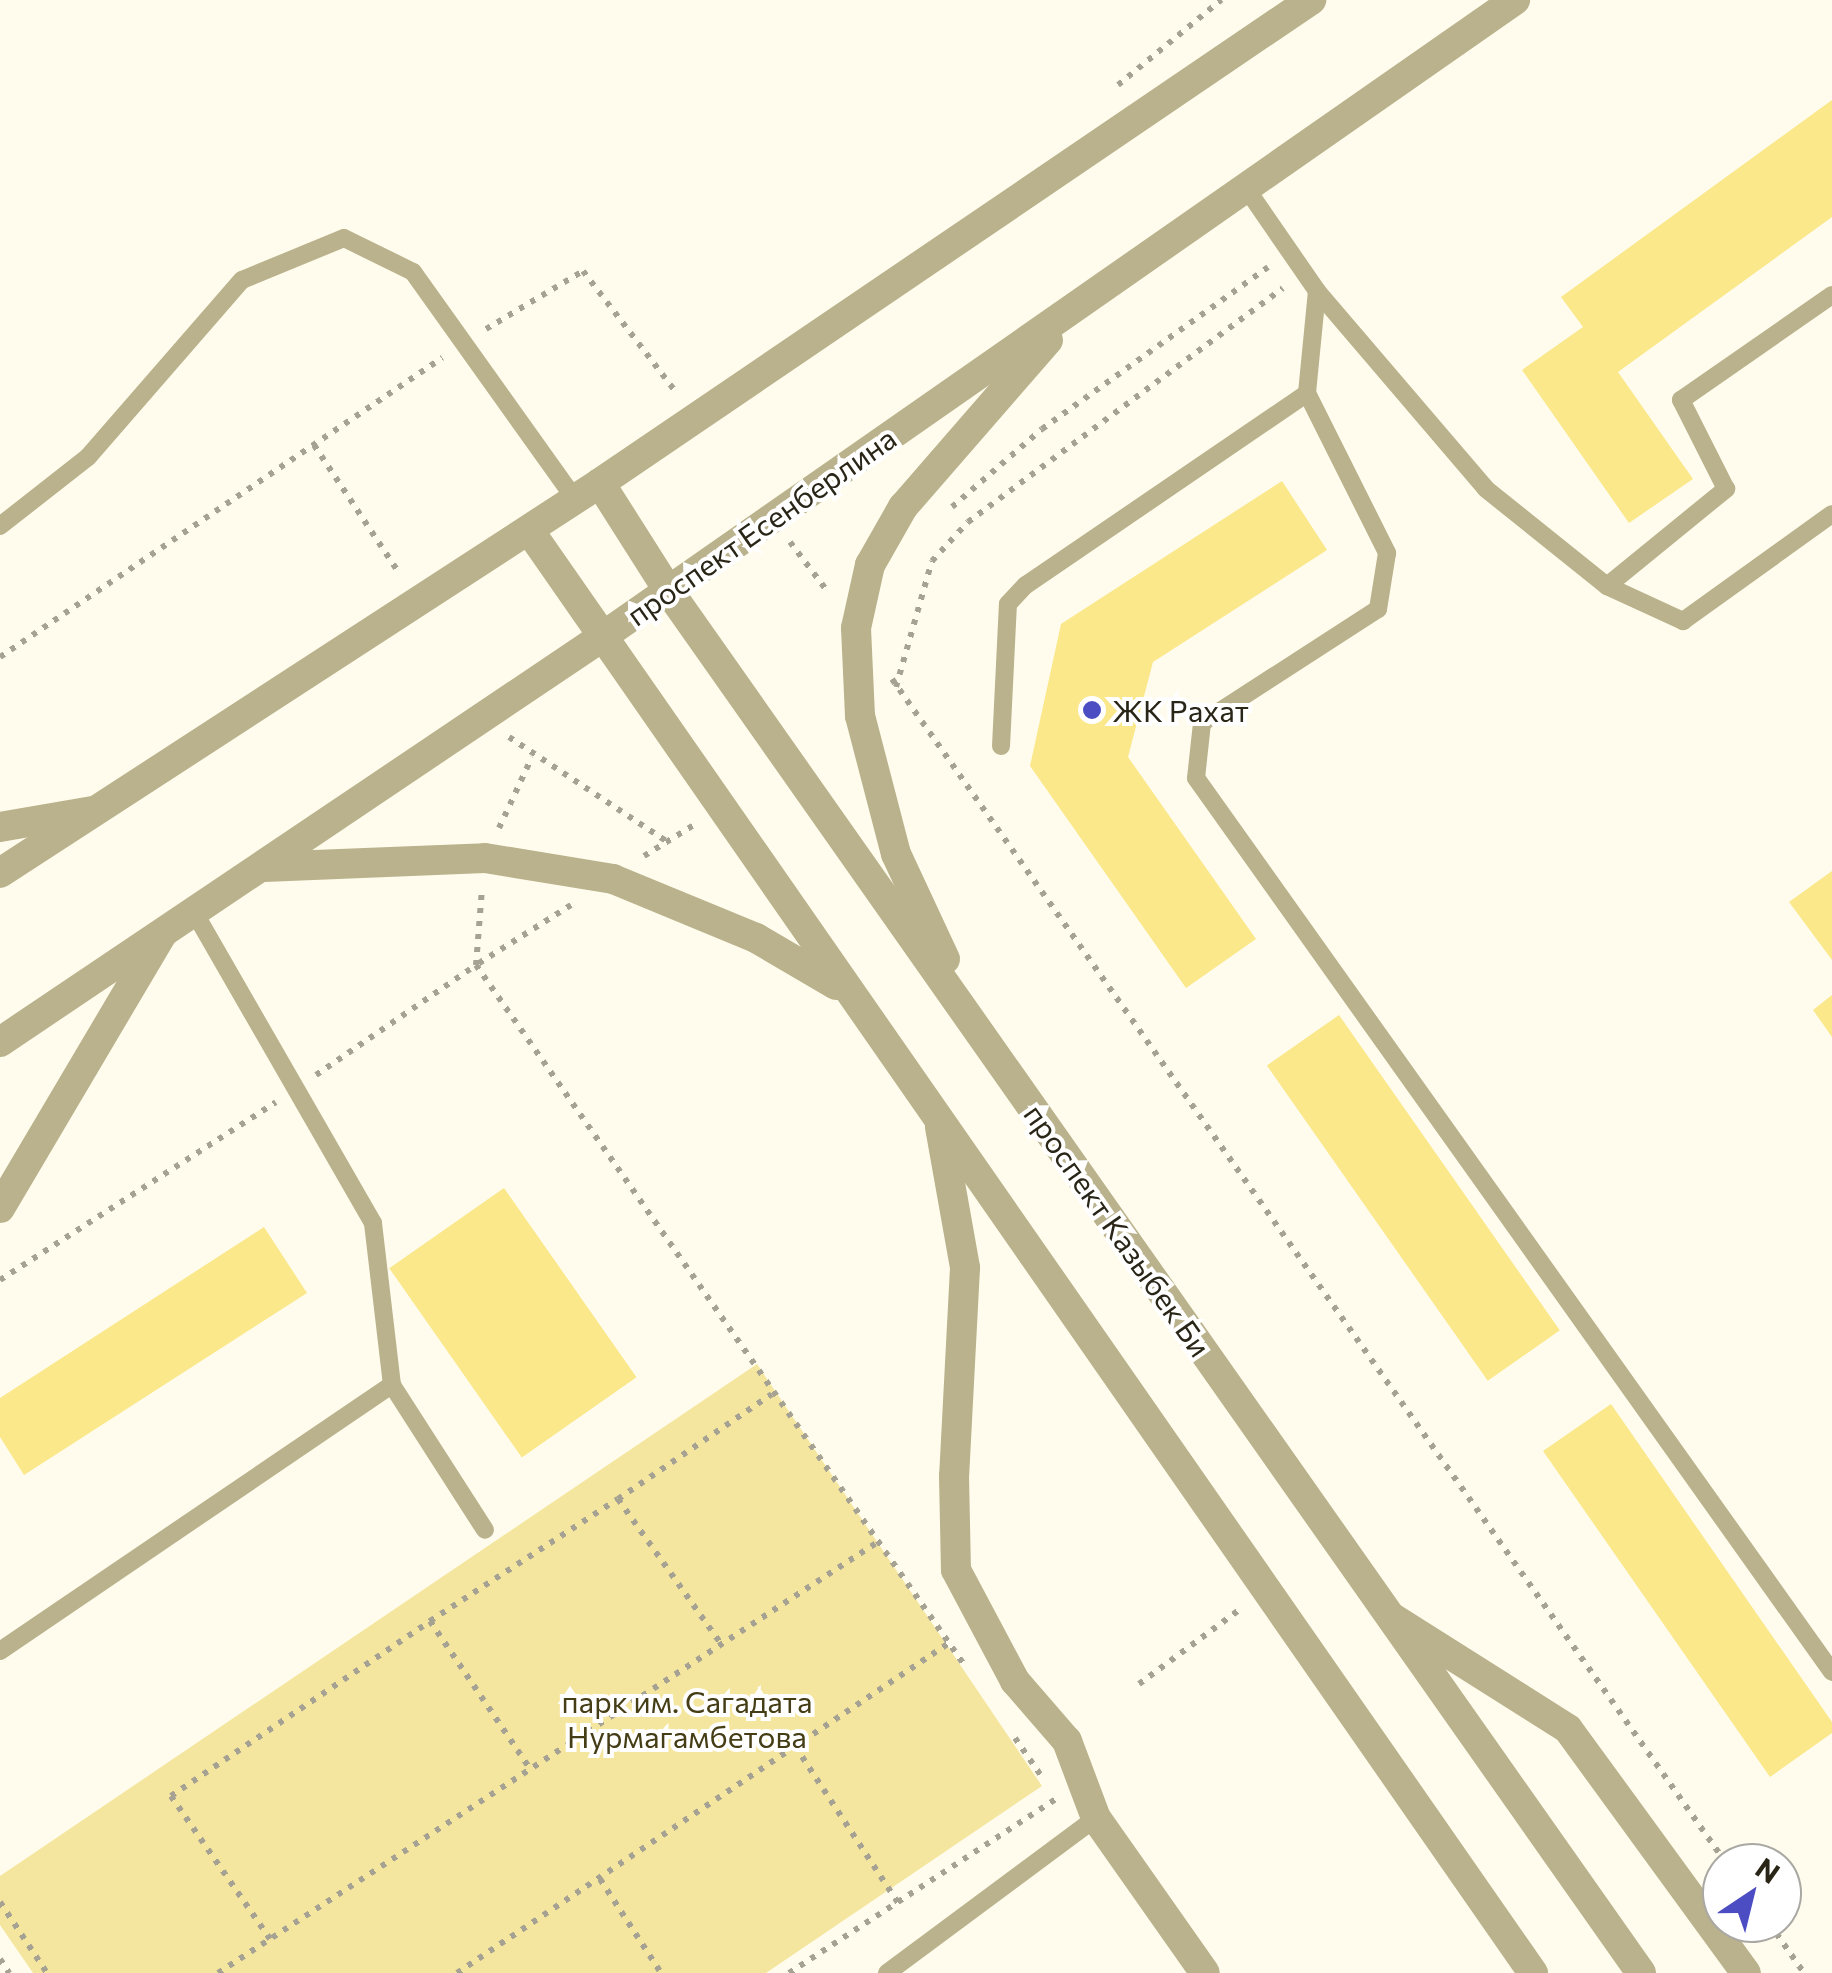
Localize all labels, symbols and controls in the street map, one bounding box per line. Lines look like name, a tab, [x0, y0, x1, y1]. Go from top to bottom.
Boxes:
street label: проспект Есенберлина	[619, 419, 903, 633]
place label: ЖК Рахат	[1112, 692, 1249, 728]
marker: ЖК Рахат	[1081, 699, 1103, 721]
street label: проспект Казыбек Би	[1017, 1097, 1219, 1363]
park label: парк им. Сагадата Нурмагамбетова	[562, 1683, 812, 1754]
north arrow	[1702, 1843, 1802, 1943]
text: N	[1750, 1850, 1786, 1890]

